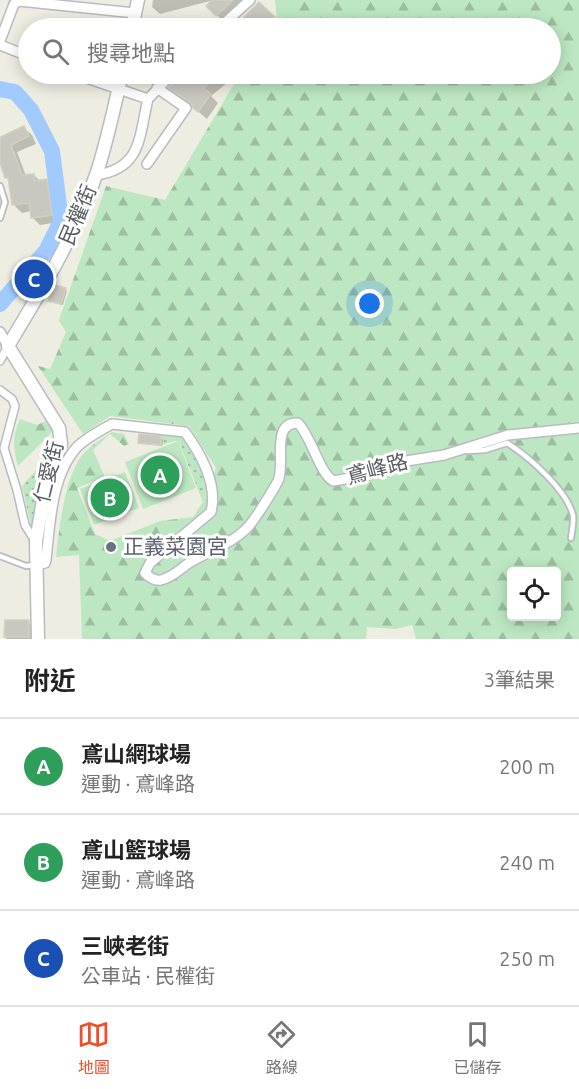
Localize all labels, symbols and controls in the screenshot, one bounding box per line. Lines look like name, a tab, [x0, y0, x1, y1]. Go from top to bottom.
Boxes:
search box	[18, 18, 561, 84]
icon: search	[39, 35, 72, 68]
text: 搜尋地點	[87, 40, 175, 65]
street label: 民權街	[54, 181, 100, 248]
pin: C	[15, 256, 54, 302]
your location	[355, 289, 384, 318]
street label: 仁愛街	[29, 438, 67, 505]
street label: 鳶峰路	[343, 448, 410, 488]
pin: A	[140, 452, 180, 498]
pin: B	[90, 476, 130, 520]
place label: 正義菜園宮	[123, 534, 228, 558]
marker: 正義菜園宮	[104, 540, 118, 554]
map controls	[507, 567, 561, 621]
button: locate	[507, 567, 561, 621]
text: 附近	[24, 666, 76, 695]
text: 3筆結果	[484, 668, 555, 691]
text: 鳶山網球場	[81, 741, 191, 766]
text: A	[36, 755, 51, 778]
text: 200 m	[499, 755, 555, 778]
text: 運動 · 鳶峰路	[81, 772, 195, 795]
text: 鳶山籃球場	[81, 837, 191, 862]
text: B	[37, 851, 50, 874]
text: 240 m	[499, 851, 555, 874]
text: 運動 · 鳶峰路	[81, 868, 195, 891]
text: 三峽老街	[81, 933, 169, 958]
text: C	[37, 947, 50, 970]
text: 250 m	[499, 947, 555, 970]
text: 公車站 · 民權街	[81, 964, 215, 987]
tab: 地圖	[77, 1018, 110, 1078]
tab: 路線	[265, 1018, 298, 1078]
tab: 已儲存	[453, 1018, 501, 1078]

